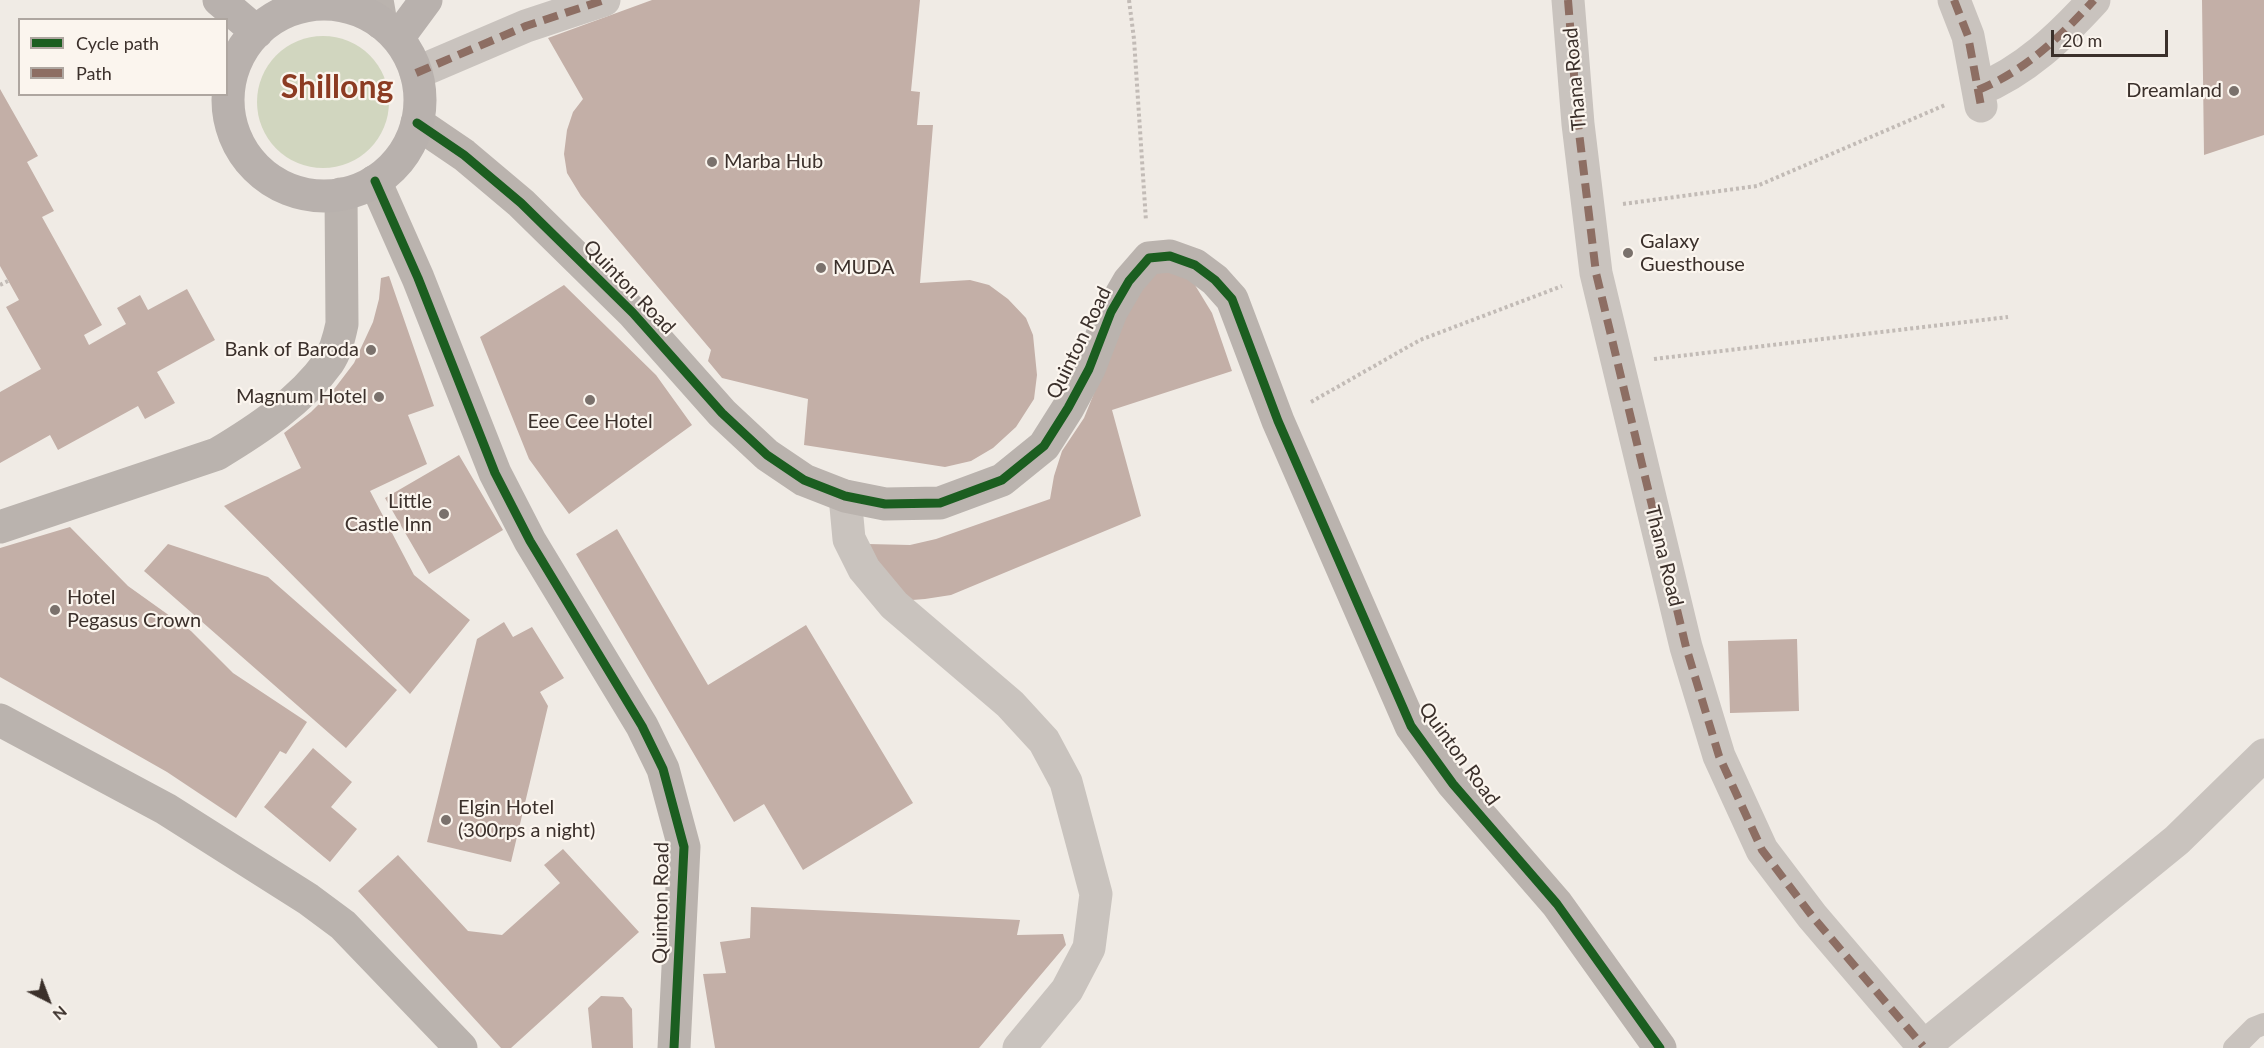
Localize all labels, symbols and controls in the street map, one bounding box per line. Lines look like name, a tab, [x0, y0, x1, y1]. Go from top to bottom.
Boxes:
legend	[18, 18, 228, 96]
scale bar	[2054, 18, 2171, 56]
street label: Thana Road	[1559, 26, 1591, 132]
text: 20 m	[2062, 29, 2102, 51]
text: Cycle path	[76, 32, 159, 54]
text: Path	[76, 62, 112, 84]
district label: Shillong	[281, 69, 393, 107]
place label: Dreamland	[2126, 79, 2222, 103]
marker: Dreamland	[2227, 84, 2241, 98]
place label: Marba Hub	[724, 150, 823, 174]
marker: Marba Hub	[705, 155, 719, 169]
place label: Galaxy Guesthouse	[1640, 230, 1745, 277]
street label: Quinton Road	[578, 235, 680, 339]
marker: Galaxy Guesthouse	[1621, 246, 1635, 260]
place label: MUDA	[833, 256, 895, 280]
marker: MUDA	[814, 261, 828, 275]
street label: Quinton Road	[1041, 283, 1117, 403]
place label: Bank of Baroda	[225, 338, 359, 362]
marker: Bank of Baroda	[364, 343, 378, 357]
place label: Magnum Hotel	[236, 385, 367, 409]
marker: Magnum Hotel	[372, 390, 386, 404]
marker: Eee Cee Hotel	[583, 393, 597, 407]
place label: Eee Cee Hotel	[527, 410, 653, 434]
place label: Little Castle Inn	[345, 490, 432, 537]
street label: Thana Road	[1640, 503, 1688, 609]
marker: Little Castle Inn	[437, 507, 451, 521]
place label: Hotel Pegasus Crown	[67, 586, 201, 633]
marker: Hotel Pegasus Crown	[48, 603, 62, 617]
street label: Quinton Road	[1413, 698, 1505, 810]
place label: Elgin Hotel (300rps a night)	[458, 796, 595, 843]
marker: Elgin Hotel (300rps a night)	[439, 813, 453, 827]
street label: Quinton Road	[648, 842, 674, 964]
north arrow	[18, 970, 78, 1030]
text: N	[49, 1003, 71, 1025]

